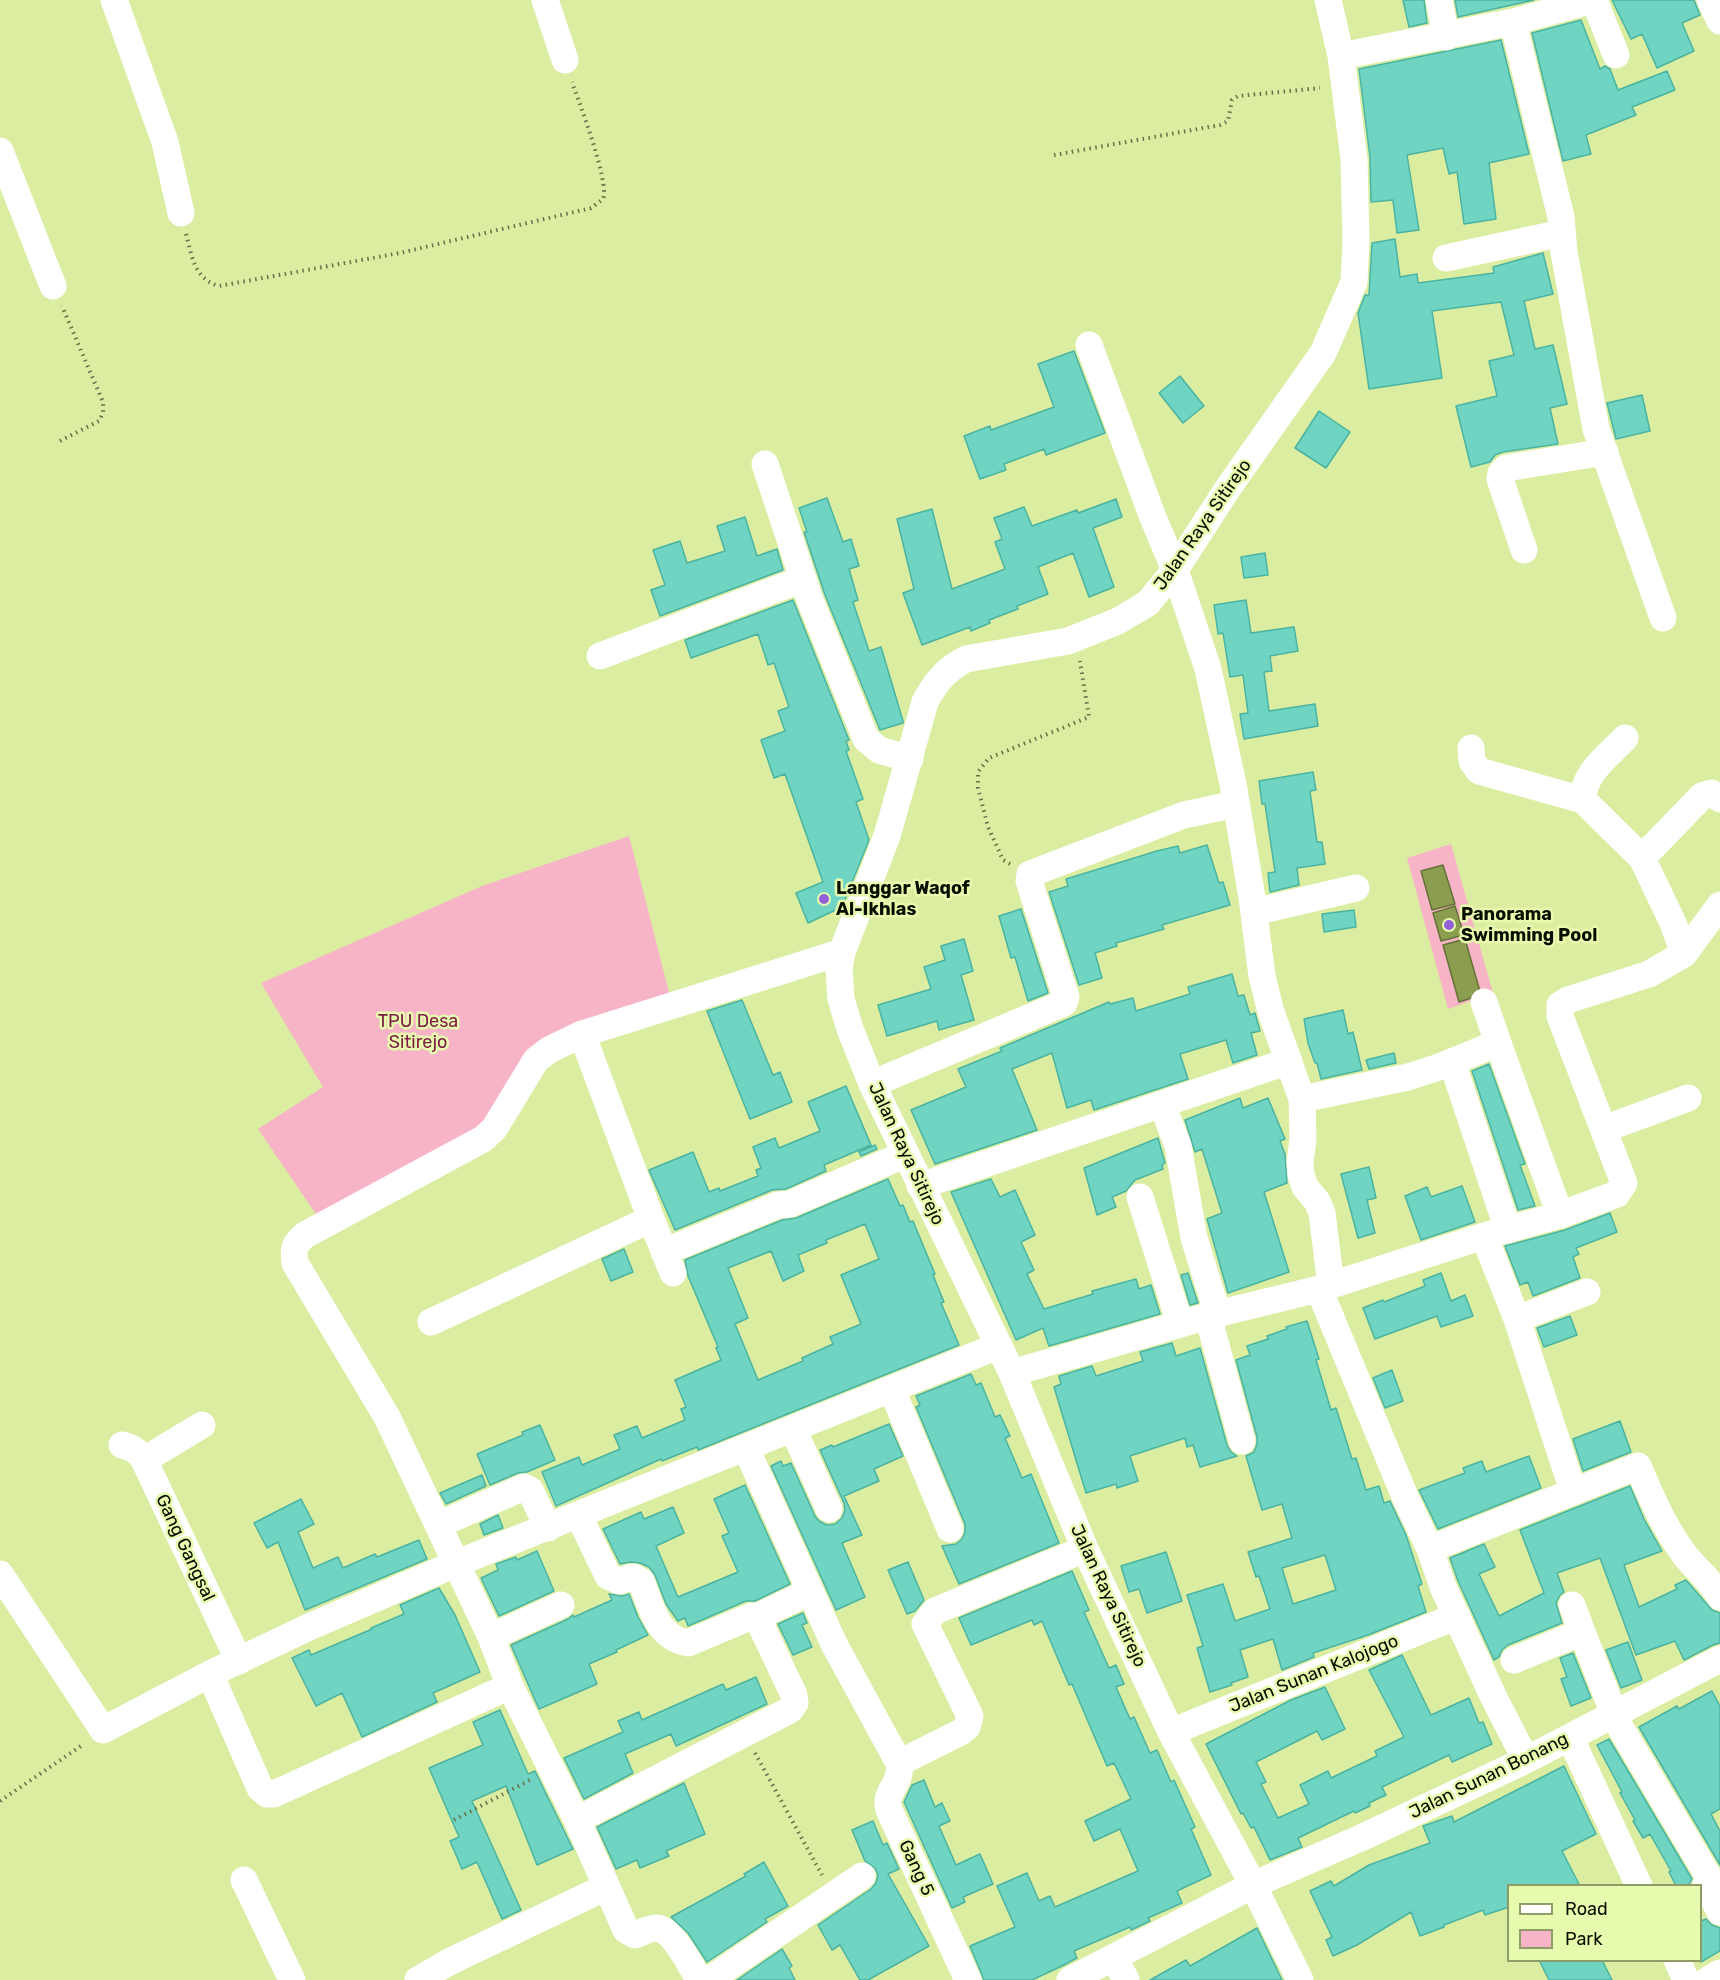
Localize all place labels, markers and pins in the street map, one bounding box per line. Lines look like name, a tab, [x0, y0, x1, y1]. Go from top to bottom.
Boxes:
place label: Langgar Waqof Al-Ikhlas	[836, 878, 970, 920]
marker: Langgar Waqof Al-Ikhlas	[817, 892, 831, 906]
place label: Panorama Swimming Pool	[1461, 904, 1597, 946]
marker: Panorama Swimming Pool	[1442, 918, 1456, 932]

